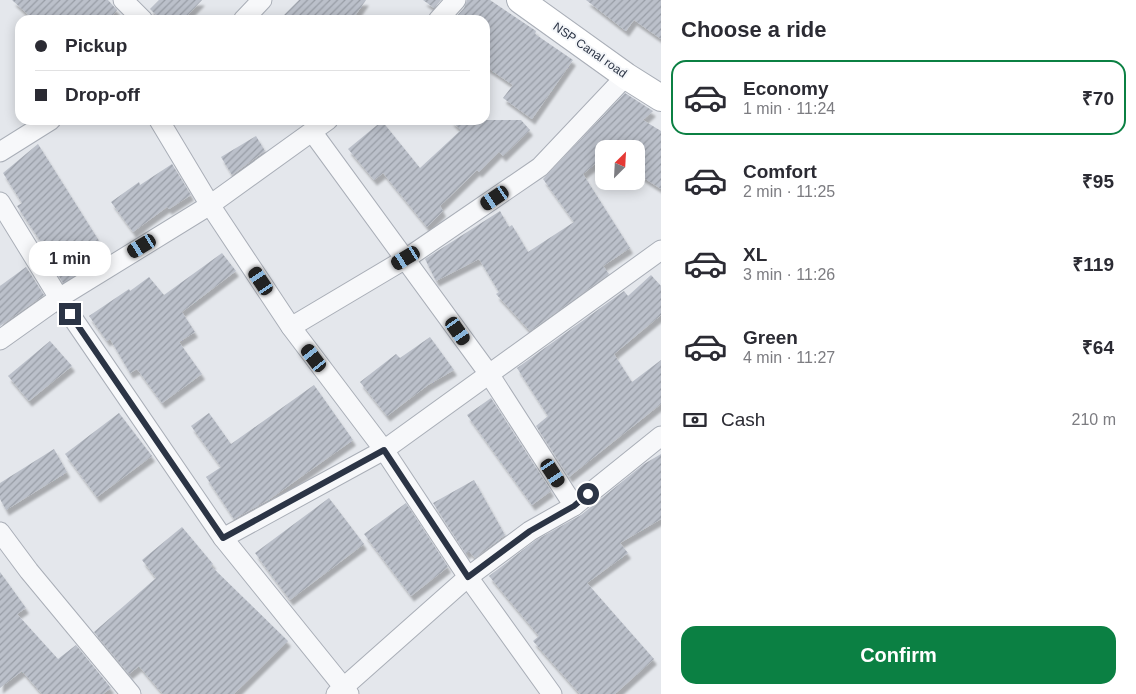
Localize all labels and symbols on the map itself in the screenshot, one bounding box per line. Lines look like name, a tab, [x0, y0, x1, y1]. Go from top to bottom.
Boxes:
street label: NSP Canal road	[551, 19, 629, 81]
north arrow	[595, 140, 645, 190]
car	[478, 183, 511, 213]
car	[125, 232, 158, 260]
callout: 1 min	[29, 242, 111, 276]
car	[389, 244, 422, 272]
car	[246, 264, 275, 298]
route end	[59, 303, 81, 325]
car	[443, 314, 472, 348]
car	[298, 342, 329, 374]
car	[538, 456, 567, 490]
route start	[577, 483, 599, 505]

